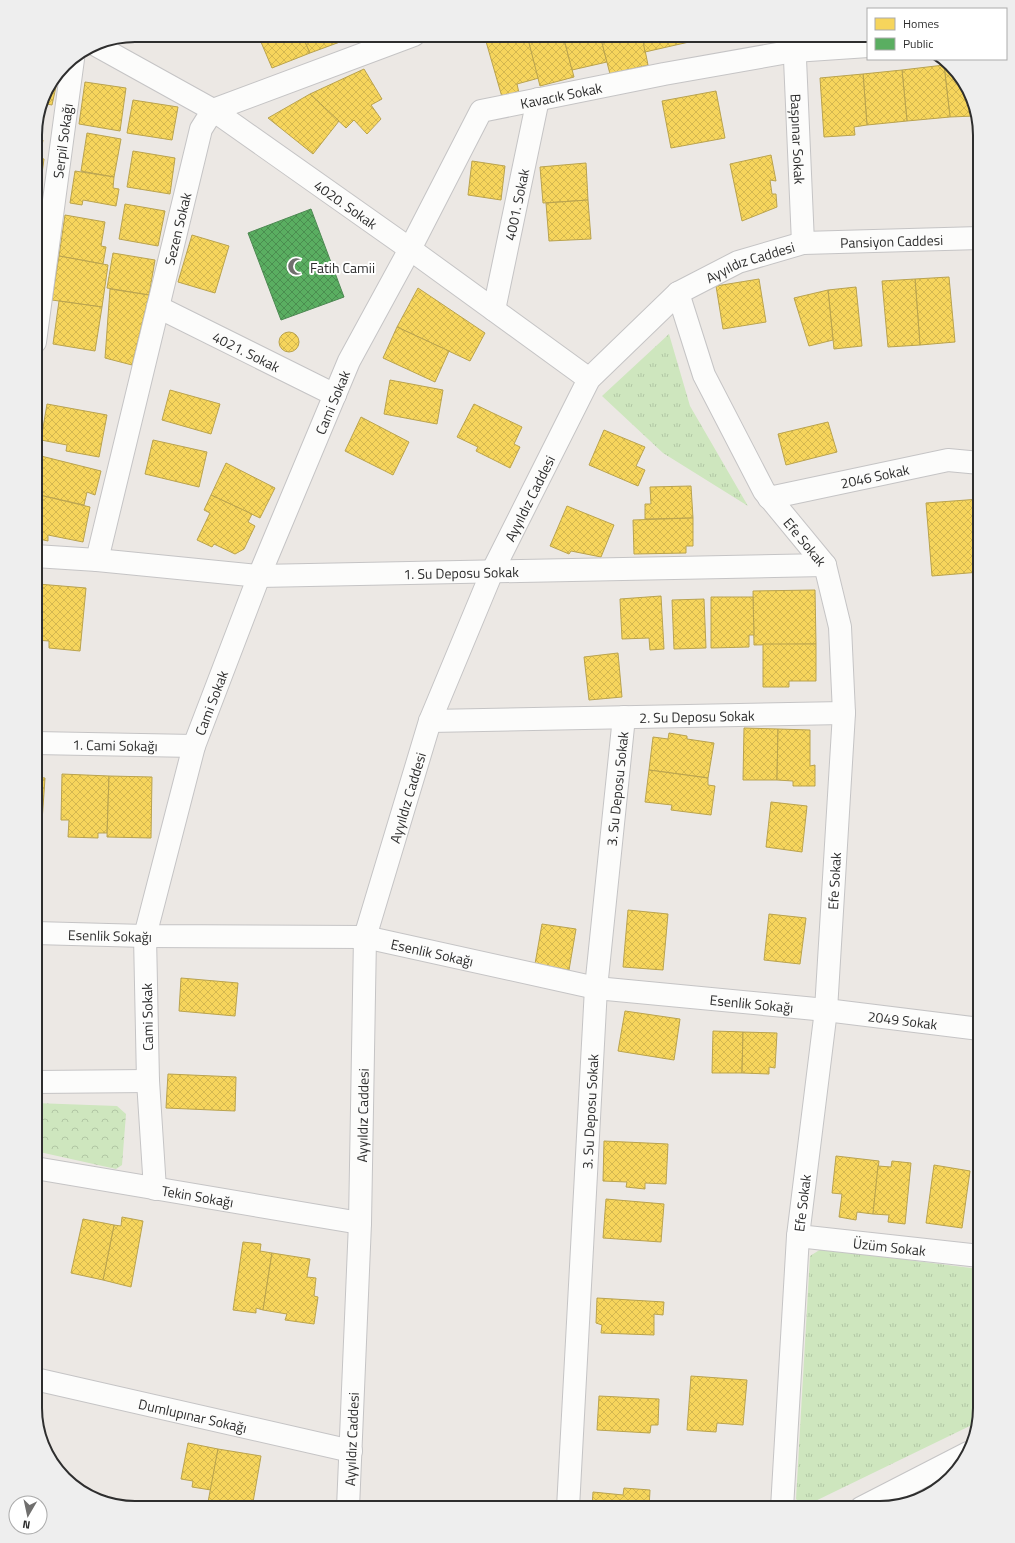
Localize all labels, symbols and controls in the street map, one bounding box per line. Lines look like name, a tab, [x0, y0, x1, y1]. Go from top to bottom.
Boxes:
legend	[867, 8, 1007, 60]
text: Homes	[903, 14, 939, 33]
text: Public	[903, 34, 933, 53]
street label: Kavacık Sokak	[518, 76, 604, 113]
street label: Başpınar Sokak	[786, 93, 811, 185]
street label: Serpil Sokağı	[47, 102, 77, 180]
street label: 4001. Sokak	[498, 166, 534, 242]
street label: 4020. Sokak	[310, 174, 382, 234]
street label: Sezen Sokak	[158, 190, 196, 267]
street label: Pansiyon Caddesi	[840, 229, 944, 252]
street label: Ayyıldız Caddesi	[702, 236, 797, 288]
mosque icon: Fatih Camii	[287, 257, 307, 277]
place label: Fatih Camii	[310, 257, 375, 278]
street label: 4021. Sokak	[209, 325, 284, 377]
street label: Cami Sokak	[309, 366, 355, 437]
street label: Ayyıldız Caddesi	[499, 451, 560, 545]
street label: 2046 Sokak	[838, 458, 911, 493]
street label: Efe Sokak	[779, 512, 832, 571]
street label: 1. Su Deposu Sokak	[403, 560, 519, 584]
street label: Cami Sokak	[189, 667, 233, 738]
street label: 2. Su Deposu Sokak	[639, 704, 755, 727]
street label: 3. Su Deposu Sokak	[600, 730, 633, 847]
street label: 1. Cami Sokağı	[72, 733, 158, 756]
street label: Ayyıldız Caddesi	[383, 749, 431, 846]
street label: Efe Sokak	[822, 851, 846, 910]
street label: Esenlik Sokağı	[68, 923, 152, 947]
street label: Esenlik Sokağı	[389, 933, 476, 971]
street label: Cami Sokak	[136, 983, 158, 1051]
street label: Esenlik Sokağı	[709, 988, 794, 1017]
street label: 2049 Sokak	[867, 1005, 939, 1034]
street label: 3. Su Deposu Sokak	[576, 1053, 603, 1170]
street label: Ayyıldız Caddesi	[351, 1068, 373, 1162]
street label: Efe Sokak	[788, 1173, 816, 1233]
street label: Tekin Sokağı	[160, 1179, 235, 1212]
street label: Üzüm Sokak	[852, 1232, 927, 1261]
street label: Dumlupınar Sokağı	[137, 1392, 249, 1438]
street label: Ayyıldız Caddesi	[338, 1392, 363, 1486]
north arrow	[8, 1495, 48, 1535]
text: N	[21, 1516, 31, 1533]

